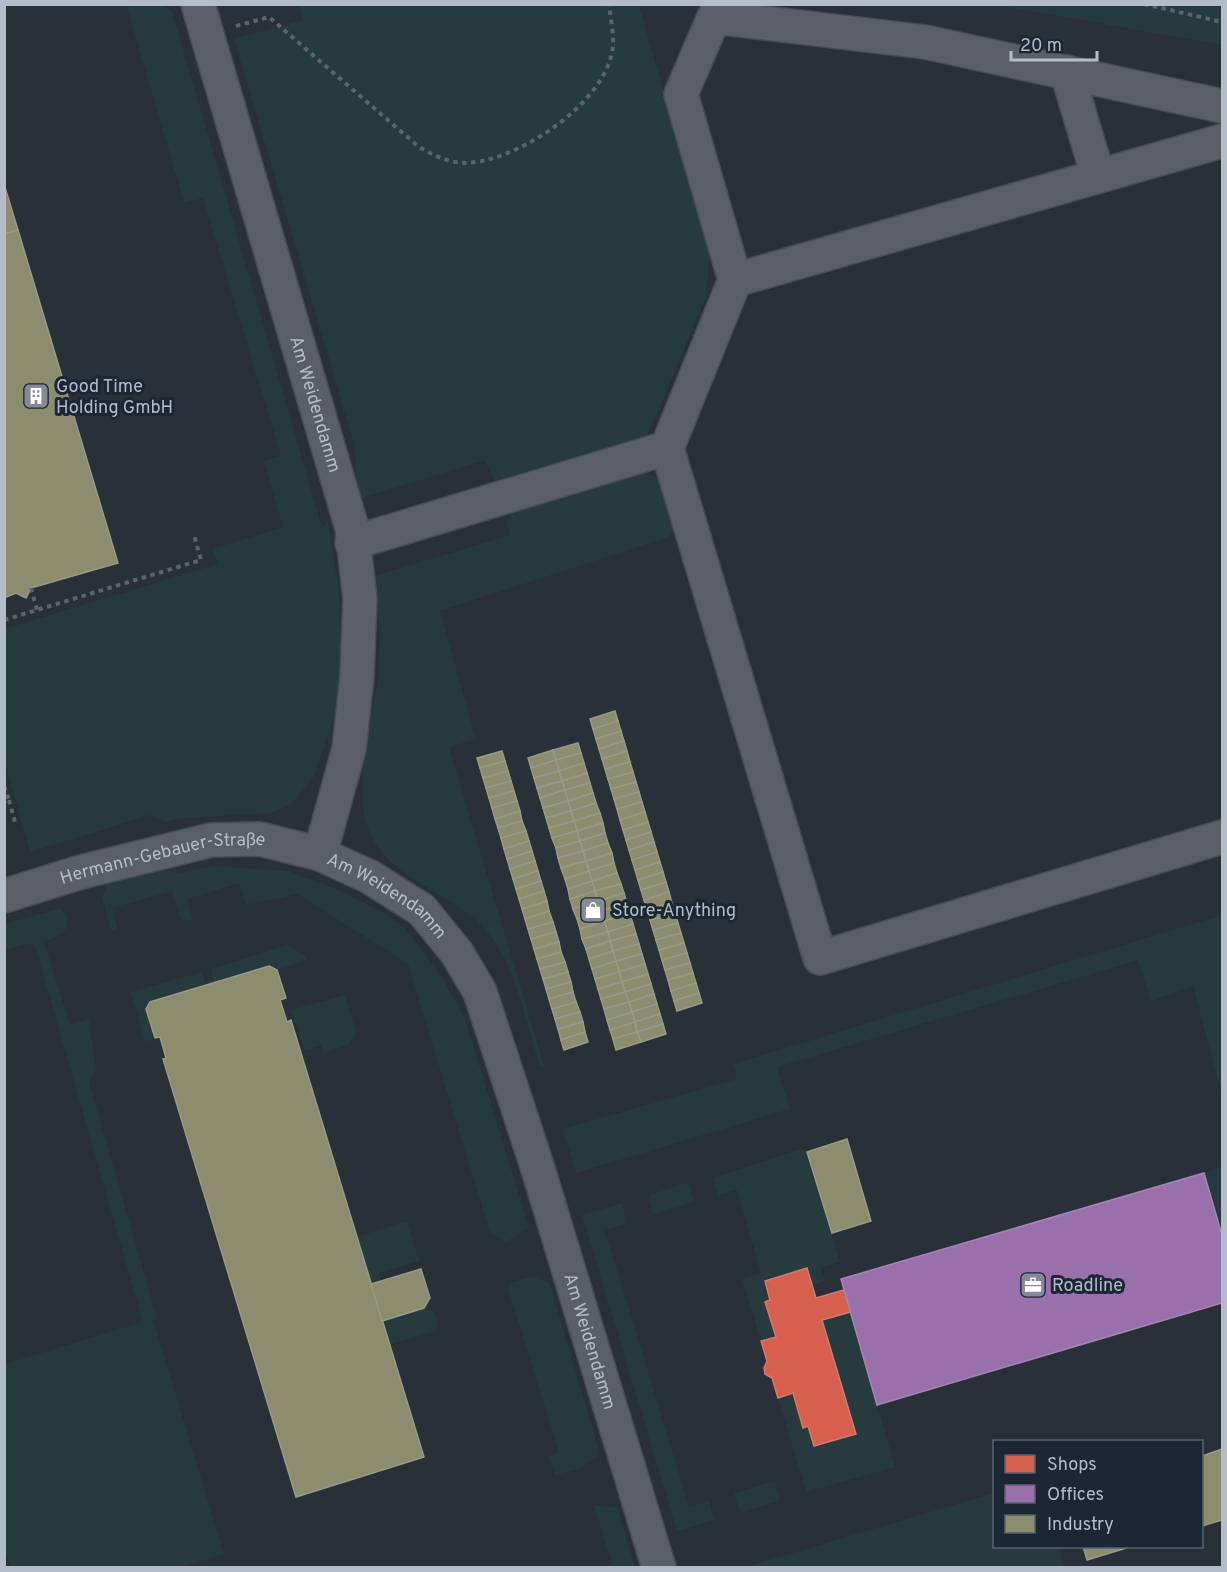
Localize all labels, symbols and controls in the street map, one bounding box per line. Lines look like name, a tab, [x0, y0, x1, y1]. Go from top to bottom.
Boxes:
scale bar	[1011, 24, 1096, 62]
text: 20 m	[1020, 35, 1062, 58]
street label: Am Weidendamm	[283, 333, 345, 476]
place label: Good Time Holding GmbH	[56, 376, 173, 420]
building icon: Good Time Holding GmbH	[21, 381, 51, 411]
street label: Hermann-Gebauer-Straße	[57, 828, 268, 891]
street label: Am Weidendamm	[323, 849, 451, 944]
shop icon: Store-Anything	[578, 895, 608, 925]
place label: Store-Anything	[612, 900, 736, 923]
office icon: Roadline	[1018, 1270, 1048, 1300]
street label: Am Weidendamm	[557, 1271, 620, 1413]
place label: Roadline	[1052, 1275, 1123, 1298]
legend	[993, 1440, 1203, 1548]
text: Shops	[1047, 1454, 1097, 1477]
text: Offices	[1047, 1484, 1104, 1507]
text: Industry	[1047, 1514, 1114, 1537]

